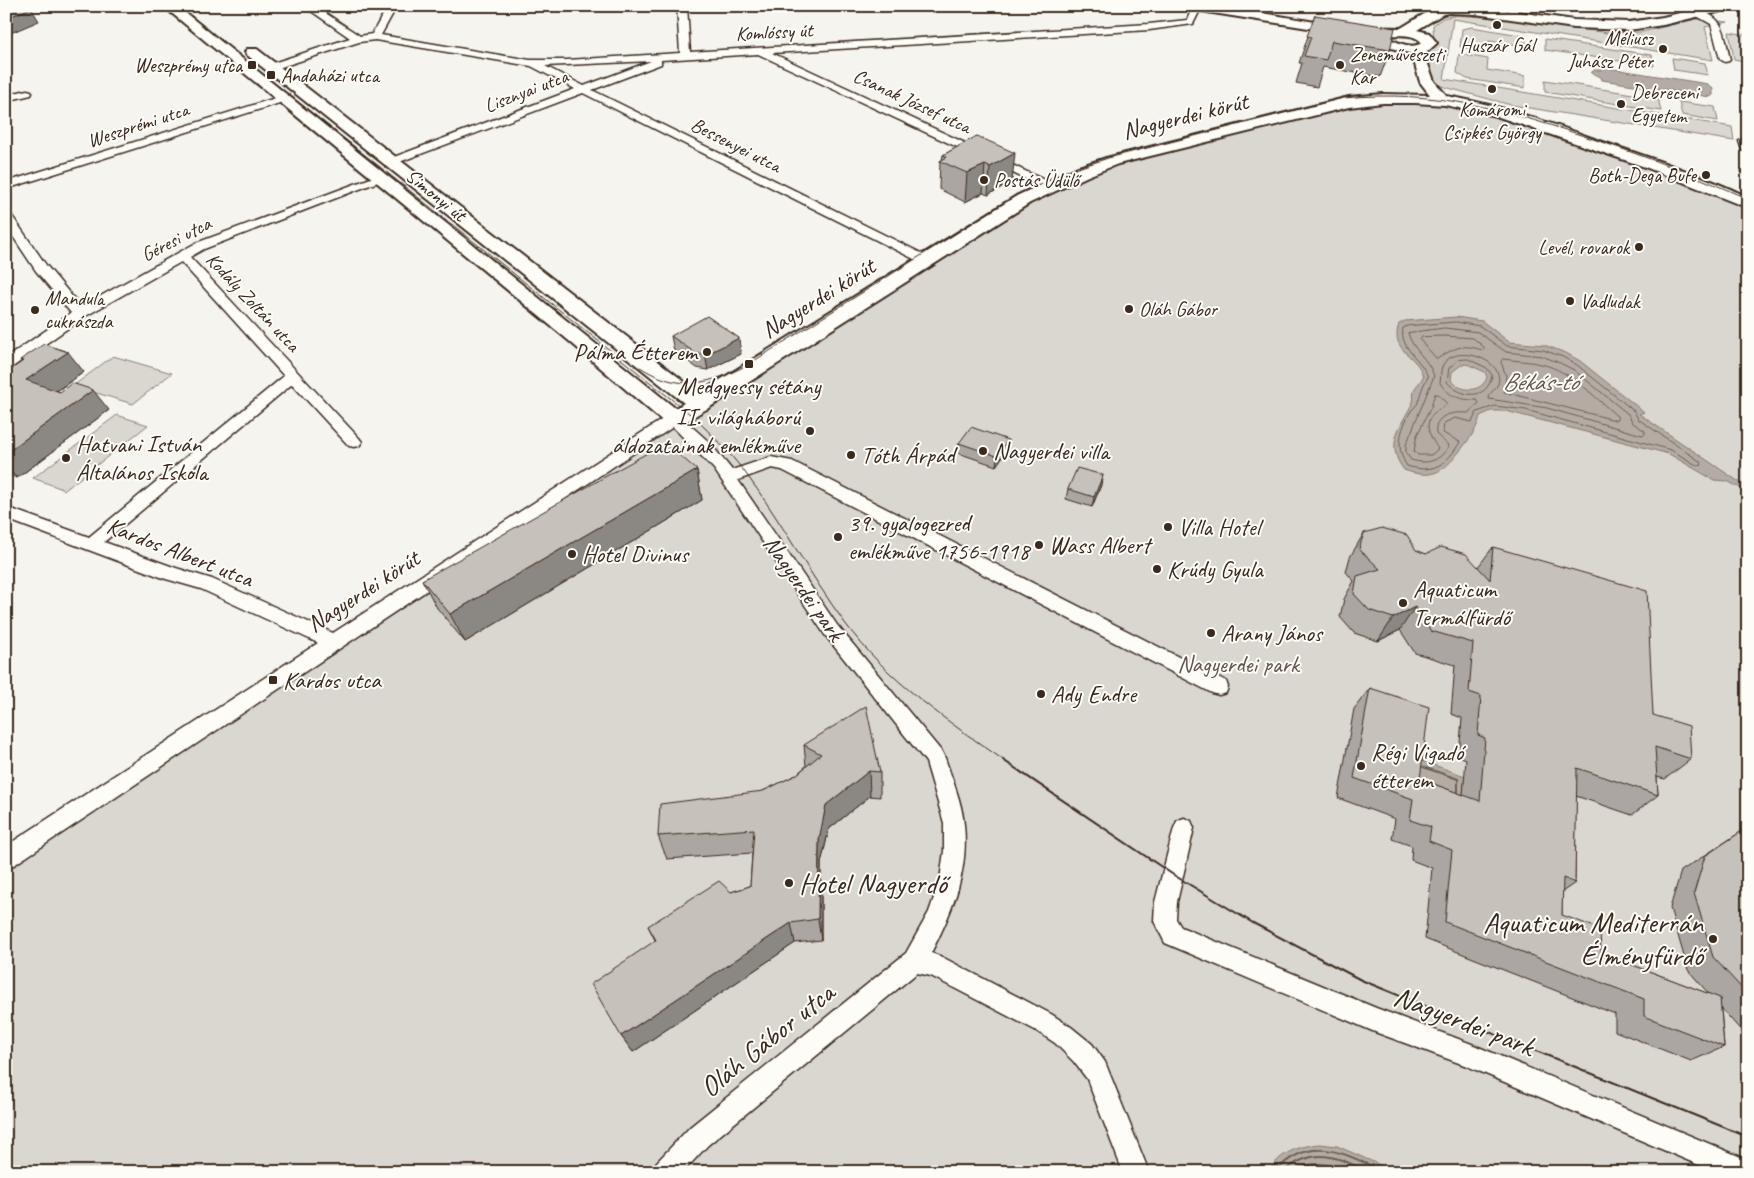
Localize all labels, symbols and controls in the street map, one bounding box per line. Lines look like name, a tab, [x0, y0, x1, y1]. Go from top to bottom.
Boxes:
street label: Komlóssy út	[735, 17, 815, 46]
marker: Huszár Gál	[1491, 19, 1503, 31]
place label: Méliusz Juhász Péter	[1567, 26, 1655, 74]
place label: Huszár Gál	[1460, 33, 1538, 58]
place label: Zeneművészeti Kar	[1350, 42, 1447, 90]
marker: Méliusz Juhász Péter	[1657, 43, 1669, 55]
place label: Weszprémy utca	[135, 53, 244, 78]
marker: Weszprémy utca	[246, 59, 258, 71]
marker: Zeneművészeti Kar	[1334, 59, 1346, 71]
place label: Andaházi utca	[281, 63, 381, 88]
street label: Lisznyai utca	[481, 63, 573, 118]
street label: Csanak József utca	[849, 63, 976, 140]
marker: Andaházi utca	[265, 69, 277, 81]
place label: Debreceni Egyetem	[1631, 80, 1701, 128]
marker: Komáromi Csipkés György	[1486, 83, 1498, 95]
street label: Nagyerdei körút	[1119, 85, 1253, 146]
street label: Weszprémi utca	[84, 96, 193, 153]
place label: Komáromi Csipkés György	[1443, 97, 1543, 145]
marker: Debreceni Egyetem	[1615, 98, 1627, 110]
street label: Bessenyei utca	[687, 112, 787, 179]
street label: Simonyi út	[401, 163, 473, 228]
place label: Both-Dega Bufe	[1588, 163, 1697, 188]
place label: Postás Üdülő	[994, 168, 1082, 193]
marker: Both-Dega Bufe	[1700, 169, 1712, 181]
marker: Postás Üdülő	[978, 174, 990, 186]
street label: Géresi utca	[137, 210, 216, 267]
place label: Levél, rovarok	[1538, 235, 1631, 260]
marker: Levél, rovarok	[1633, 241, 1645, 253]
street label: Kodály Zoltán utca	[201, 247, 307, 358]
street label: Nagyerdei körút	[756, 250, 882, 345]
place label: Mandula cukrászda	[45, 286, 114, 334]
place label: Vadludak	[1580, 289, 1641, 314]
marker: Vadludak	[1564, 295, 1576, 307]
place label: Oláh Gábor	[1139, 297, 1219, 322]
marker: Oláh Gábor	[1123, 303, 1135, 315]
marker: Mandula cukrászda	[29, 304, 41, 316]
place label: Pálma Étterem	[574, 337, 700, 367]
marker: Pálma Étterem	[701, 346, 713, 358]
marker: Medgyessy sétány	[743, 358, 755, 370]
water label: Békás-tó	[1503, 366, 1585, 398]
place label: Medgyessy sétány	[678, 371, 822, 401]
place label: II. világháború áldozatainak emlékműve	[612, 402, 802, 460]
marker: II. világháború áldozatainak emlékműve	[804, 425, 816, 437]
place label: Hatvani István Általános Iskola	[76, 429, 209, 487]
place label: Nagyerdei villa	[993, 436, 1111, 466]
place label: Tóth Árpád	[861, 440, 958, 470]
marker: Nagyerdei villa	[977, 445, 989, 457]
marker: Tóth Árpád	[845, 449, 857, 461]
marker: Hatvani István Általános Iskola	[60, 452, 72, 464]
place label: 39. gyalogezred emlékműve 1756-1918	[848, 508, 1031, 566]
street label: Kardos Albert utca	[103, 510, 259, 594]
place label: Villa Hotel	[1178, 512, 1264, 542]
marker: Villa Hotel	[1162, 521, 1174, 533]
street label: Nagyerdei park	[757, 530, 852, 648]
place label: Wass Albert	[1049, 530, 1153, 560]
marker: 39. gyalogezred emlékműve 1756-1918	[832, 531, 844, 543]
place label: Hotel Divinus	[582, 539, 690, 569]
marker: Wass Albert	[1033, 539, 1045, 551]
street label: Nagyerdei körút	[301, 542, 427, 639]
marker: Hotel Divinus	[566, 548, 578, 560]
place label: Krúdy Gyula	[1167, 554, 1264, 584]
marker: Krúdy Gyula	[1151, 563, 1163, 575]
place label: Aquaticum Termálfürdő	[1413, 574, 1513, 632]
marker: Aquaticum Termálfürdő	[1397, 597, 1409, 609]
place label: Arany János	[1221, 618, 1324, 648]
marker: Arany János	[1205, 627, 1217, 639]
park label: Nagyerdei park	[1177, 649, 1301, 679]
place label: Kardos utca	[283, 665, 382, 695]
marker: Kardos utca	[267, 674, 279, 686]
place label: Ady Endre	[1051, 679, 1138, 709]
marker: Ady Endre	[1035, 688, 1047, 700]
place label: Régi Vigadó étterem	[1371, 737, 1467, 795]
marker: Régi Vigadó étterem	[1355, 760, 1367, 772]
place label: Hotel Nagyerdő	[799, 865, 952, 902]
marker: Hotel Nagyerdő	[783, 877, 795, 889]
place label: Aquaticum Mediterrán Élményfürdő	[1483, 904, 1708, 974]
marker: Aquaticum Mediterrán Élményfürdő	[1707, 933, 1719, 945]
street label: Oláh Gábor utca	[692, 972, 844, 1106]
street label: Nagyerdei park	[1389, 977, 1541, 1065]

